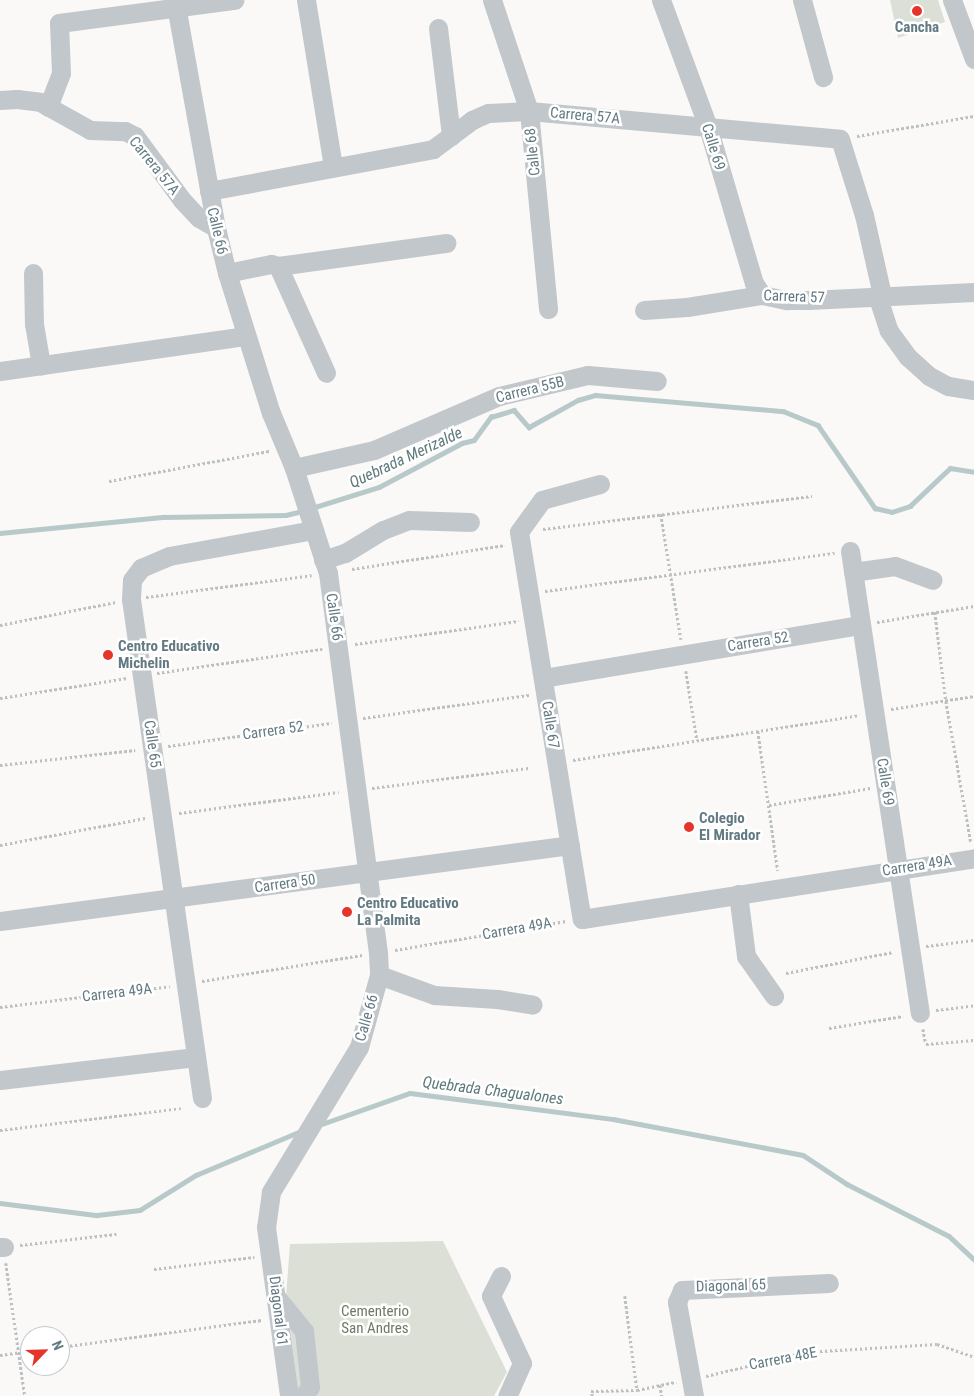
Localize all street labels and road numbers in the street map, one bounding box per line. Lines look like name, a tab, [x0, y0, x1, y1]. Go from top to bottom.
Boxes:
street label: Carrera 57A	[549, 104, 621, 128]
street label: Calle 69	[697, 121, 729, 173]
street label: Calle 68	[522, 127, 544, 177]
street label: Carrera 57A	[125, 133, 183, 199]
street label: Calle 66	[203, 206, 231, 256]
street label: Carrera 57	[763, 287, 825, 307]
street label: Carrera 55B	[494, 373, 566, 407]
street label: Calle 66	[322, 592, 346, 642]
street label: Carrera 52	[726, 628, 790, 656]
street label: Calle 67	[537, 700, 563, 750]
street label: Carrera 52	[241, 718, 305, 744]
street label: Calle 65	[140, 719, 164, 769]
street label: Calle 69	[872, 757, 898, 807]
street label: Carrera 49A	[881, 852, 953, 880]
street label: Carrera 50	[253, 871, 317, 897]
street label: Carrera 49A	[481, 914, 553, 944]
street label: Carrera 49A	[81, 980, 153, 1006]
street label: Calle 66	[352, 993, 382, 1043]
street label: Diagonal 61	[265, 1275, 291, 1347]
street label: Diagonal 65	[696, 1276, 766, 1296]
street label: Carrera 48E	[747, 1344, 819, 1374]

